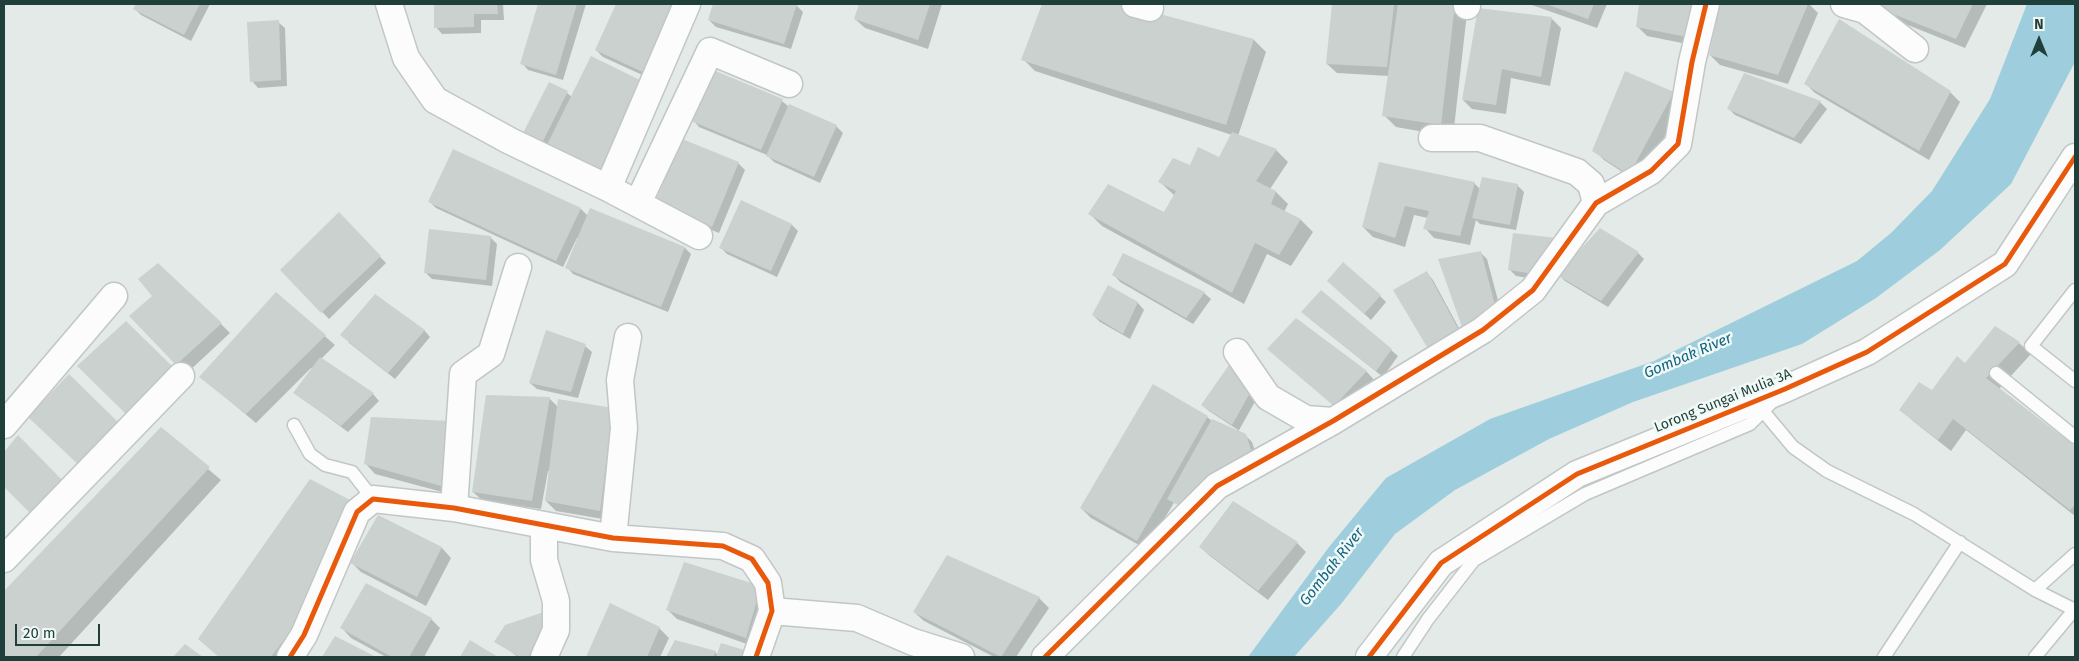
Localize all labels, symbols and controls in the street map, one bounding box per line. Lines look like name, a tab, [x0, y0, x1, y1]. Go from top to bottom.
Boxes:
north arrow	[2014, 15, 2064, 65]
text: N	[2034, 16, 2044, 33]
water label: Gombak River	[1641, 329, 1735, 383]
street label: Lorong Sungai Mulia 3A	[1652, 366, 1794, 436]
water label: Gombak River	[1296, 524, 1368, 610]
scale bar	[18, 614, 102, 646]
text: 20 m	[23, 624, 56, 642]

